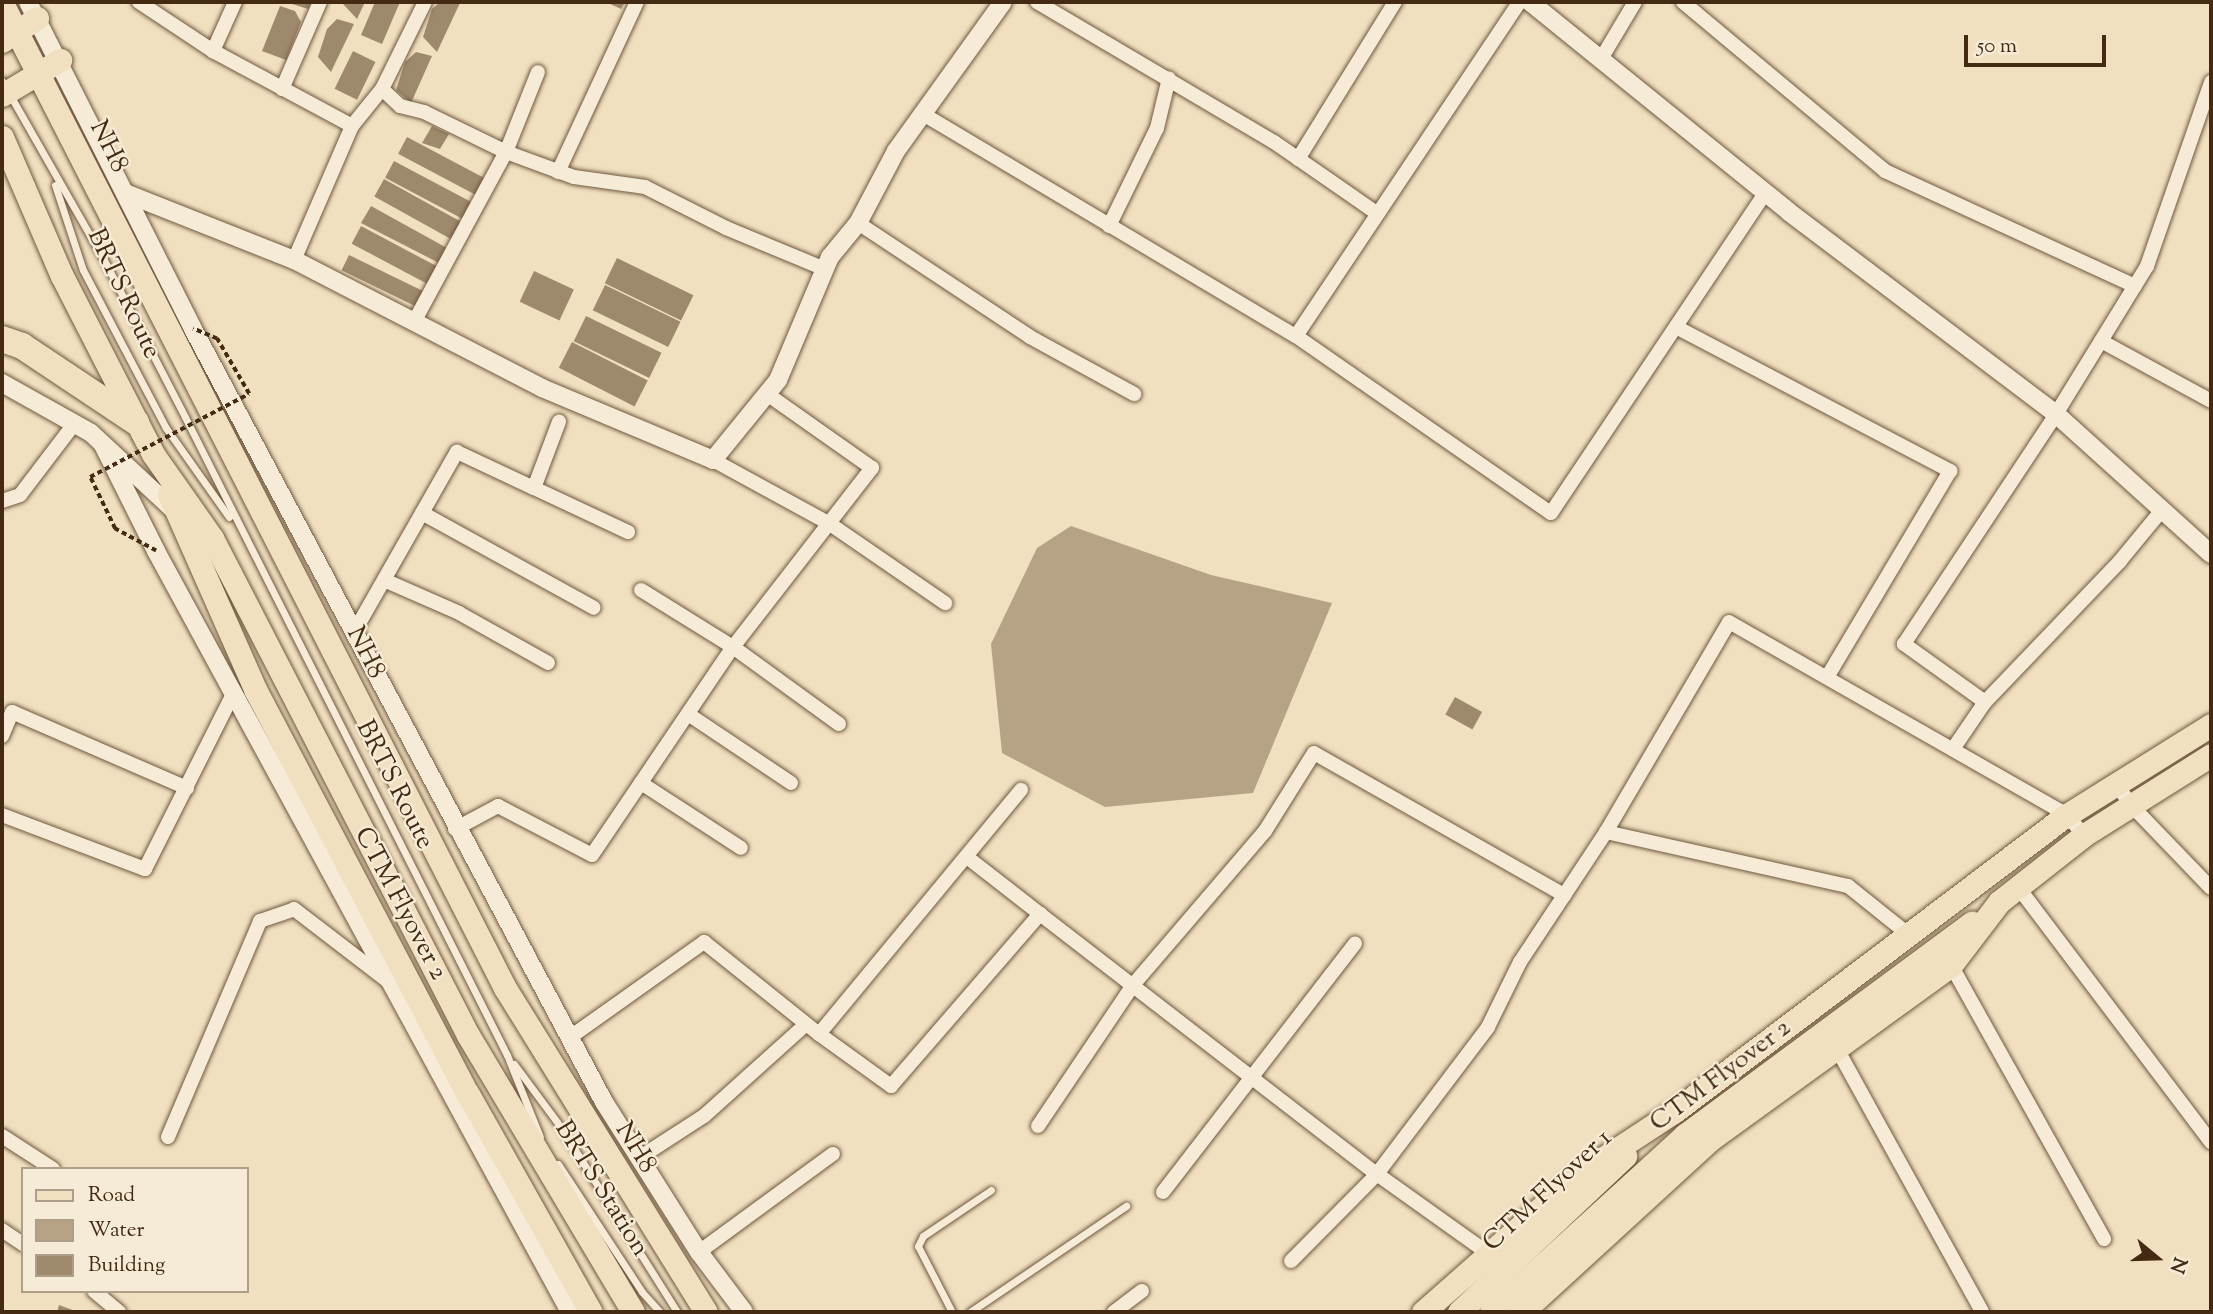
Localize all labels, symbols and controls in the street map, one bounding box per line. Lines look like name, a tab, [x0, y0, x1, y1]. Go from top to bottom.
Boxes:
scale bar	[1968, 21, 2110, 65]
text: 50 m	[1977, 32, 2017, 62]
street label: NH8	[82, 116, 134, 178]
street label: BRTS Route	[79, 224, 167, 364]
street label: NH8	[339, 622, 391, 684]
street label: BRTS Route	[348, 715, 440, 855]
street label: CTM Flyover 2	[347, 822, 453, 986]
street label: CTM Flyover 2	[1644, 1013, 1798, 1139]
street label: BRTS Station	[547, 1115, 655, 1263]
street label: NH8	[607, 1117, 663, 1179]
street label: CTM Flyover 1	[1477, 1123, 1619, 1259]
legend	[21, 1167, 248, 1293]
text: Road	[88, 1181, 135, 1211]
text: Water	[88, 1216, 144, 1246]
north arrow	[2122, 1223, 2192, 1293]
text: Building	[88, 1251, 165, 1281]
text: N	[2162, 1253, 2193, 1277]

